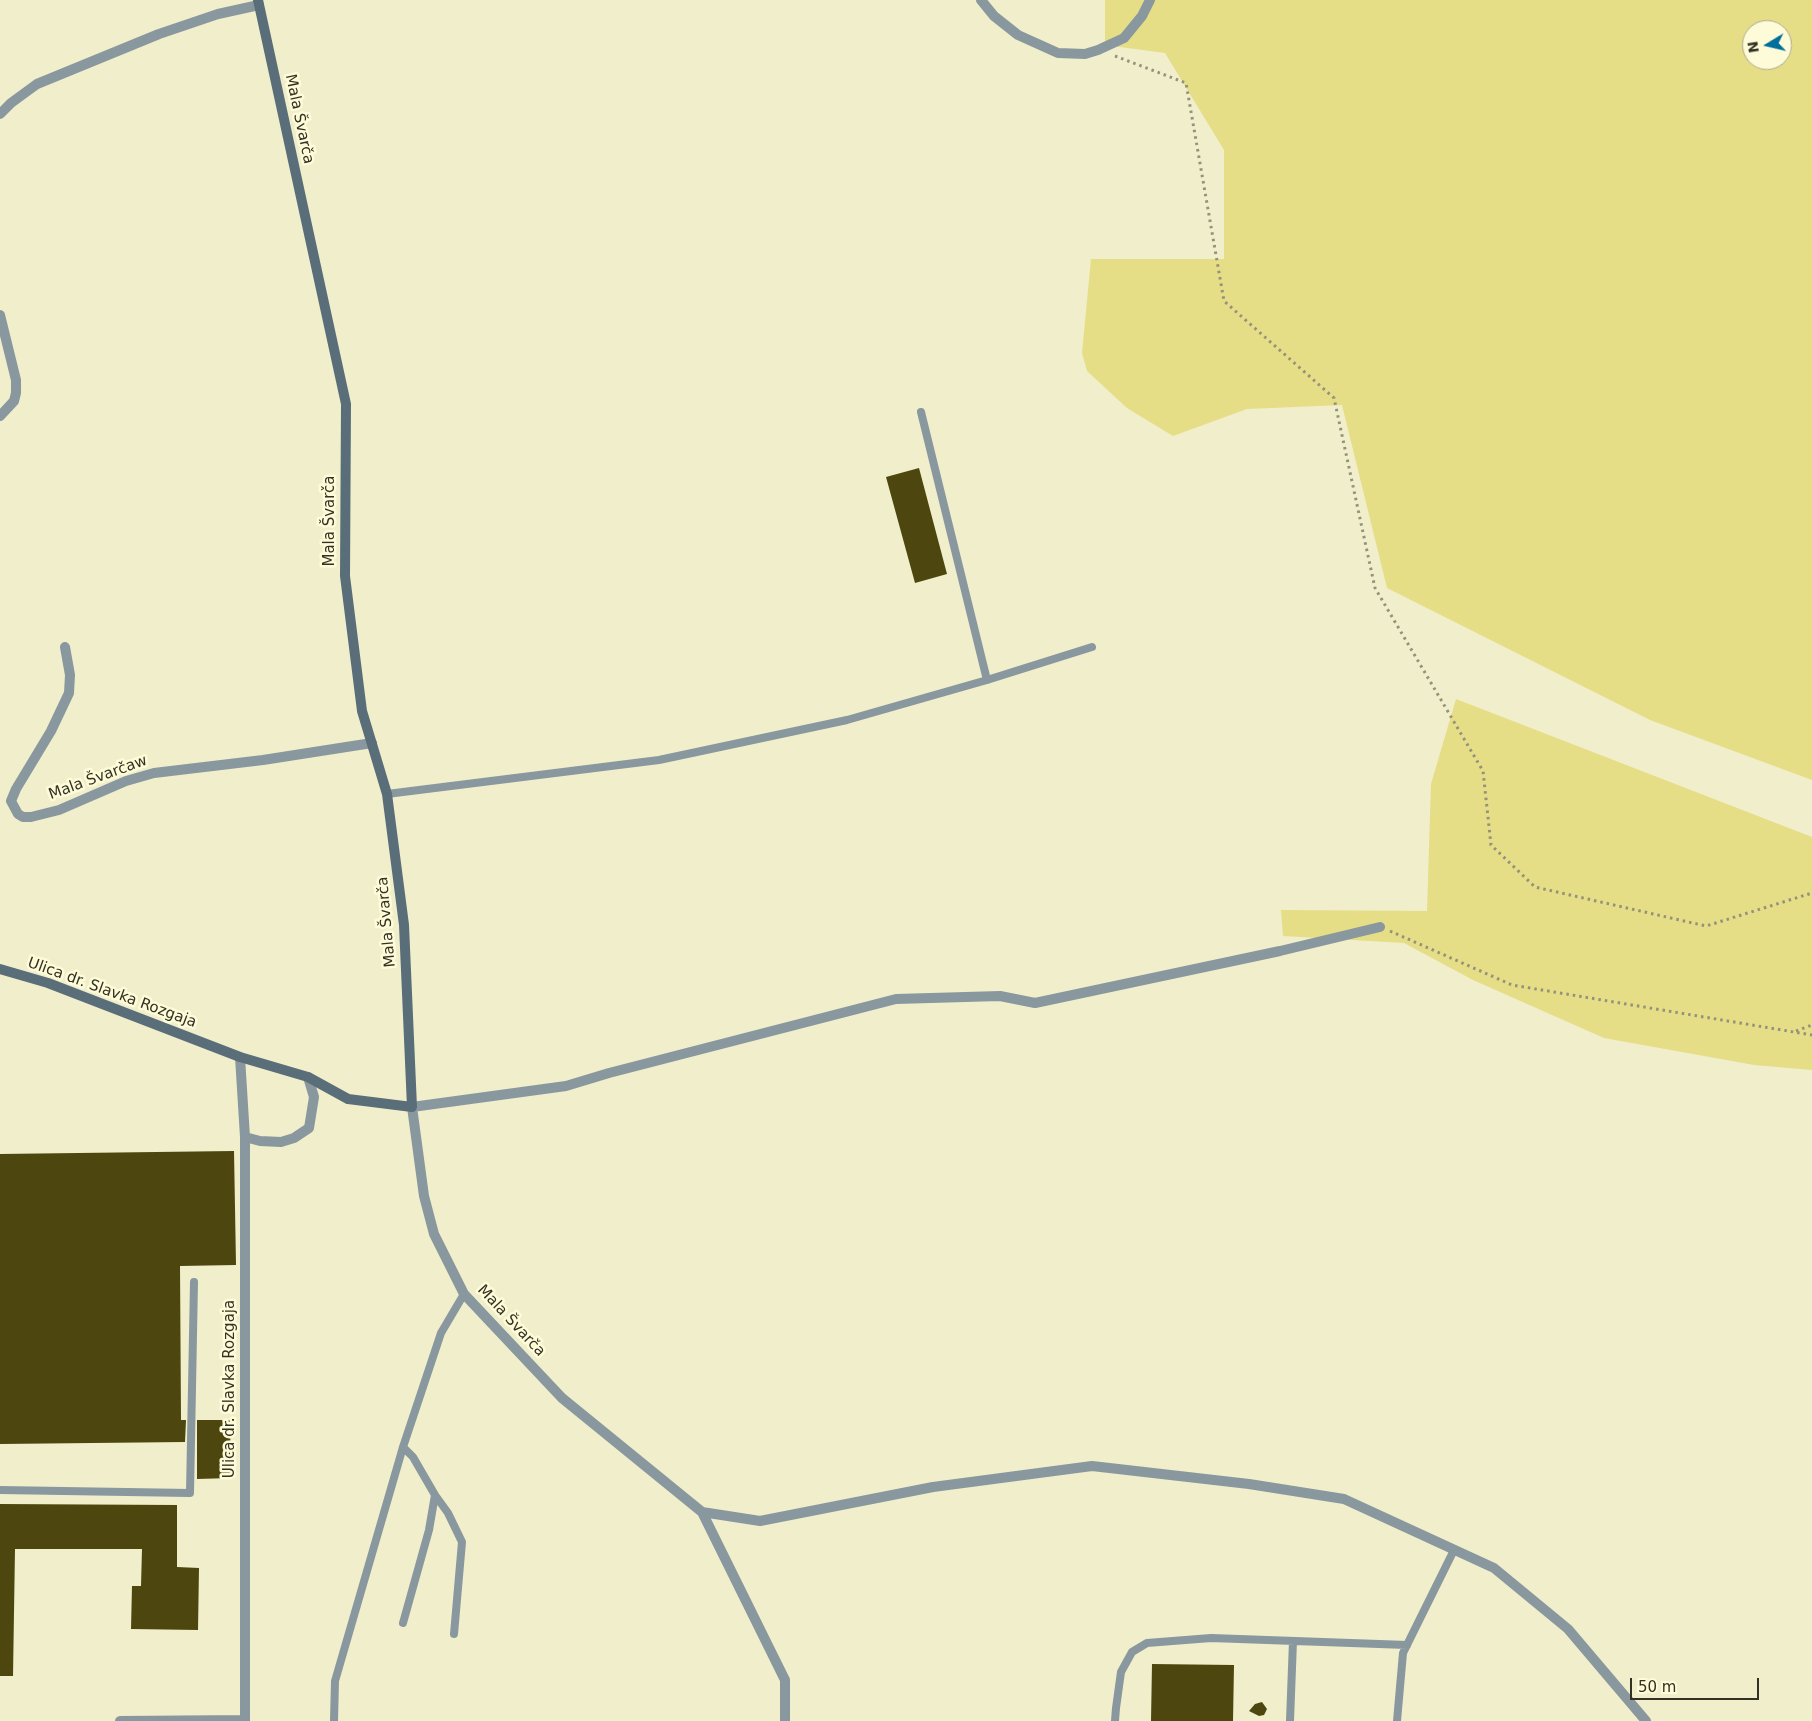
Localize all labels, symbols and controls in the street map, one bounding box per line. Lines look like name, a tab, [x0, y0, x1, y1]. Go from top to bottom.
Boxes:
north arrow	[1742, 20, 1792, 70]
text: N	[1744, 40, 1762, 54]
street label: Mala Švarča	[281, 73, 317, 165]
street label: Mala Švarča	[321, 475, 339, 567]
street label: Mala Švarčaw	[46, 752, 150, 804]
street label: Mala Švarča	[374, 876, 400, 968]
street label: Ulica dr. Slavka Rozgaja	[25, 954, 199, 1032]
street label: Mala Švarča	[473, 1282, 549, 1360]
street label: Ulica dr. Slavka Rozgaja	[221, 1300, 239, 1478]
scale bar	[1632, 1668, 1761, 1700]
text: 50 m	[1638, 1678, 1676, 1696]

